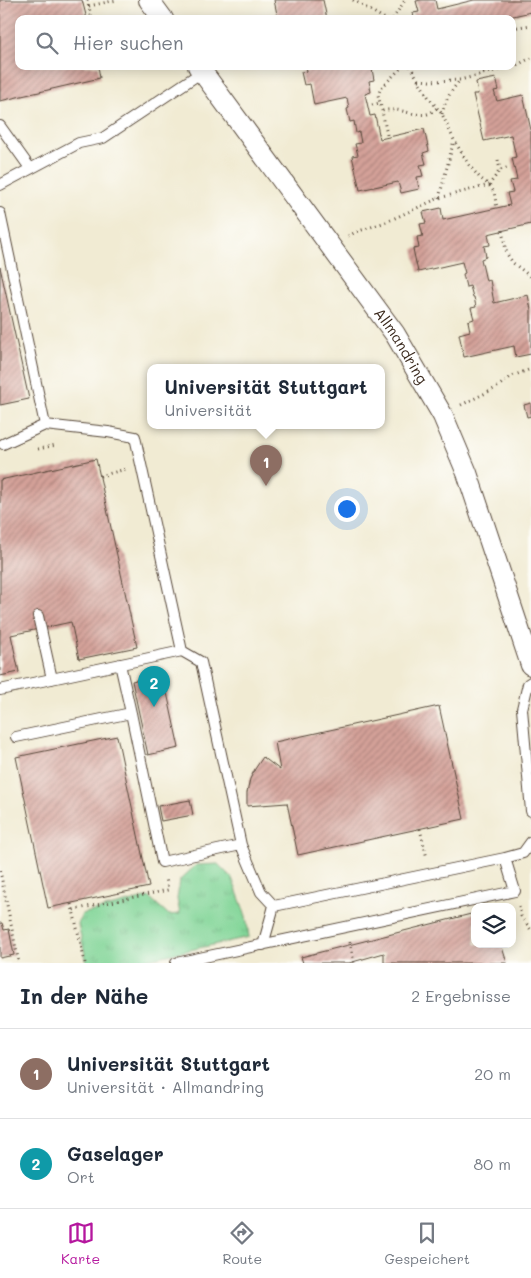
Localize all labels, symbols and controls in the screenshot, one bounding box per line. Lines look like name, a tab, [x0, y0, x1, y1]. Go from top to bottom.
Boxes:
search box	[15, 15, 516, 70]
icon: search	[33, 29, 61, 57]
text: Hier suchen	[73, 30, 184, 55]
street label: Allmandring	[370, 304, 433, 388]
popup	[147, 364, 385, 429]
text: Universität Stuttgart	[164, 374, 368, 399]
text: Universität	[164, 399, 252, 420]
pin: 1	[250, 445, 282, 486]
your location	[334, 496, 360, 522]
pin: 2	[138, 666, 170, 707]
map controls	[471, 903, 516, 948]
button: layers	[471, 903, 516, 948]
text: In der Nähe	[20, 982, 148, 1009]
text: 2 Ergebnisse	[411, 985, 511, 1006]
text: Universität Stuttgart	[67, 1051, 270, 1076]
text: 1	[32, 1063, 40, 1084]
text: 20 m	[474, 1063, 511, 1084]
text: Universität · Allmandring	[67, 1076, 264, 1097]
text: Gaselager	[67, 1141, 164, 1166]
text: 2	[32, 1153, 40, 1174]
text: 80 m	[474, 1153, 511, 1174]
text: Ort	[67, 1166, 95, 1187]
tab: Karte	[61, 1219, 100, 1268]
tab: Route	[222, 1219, 262, 1268]
tab: Gespeichert	[384, 1219, 470, 1268]

